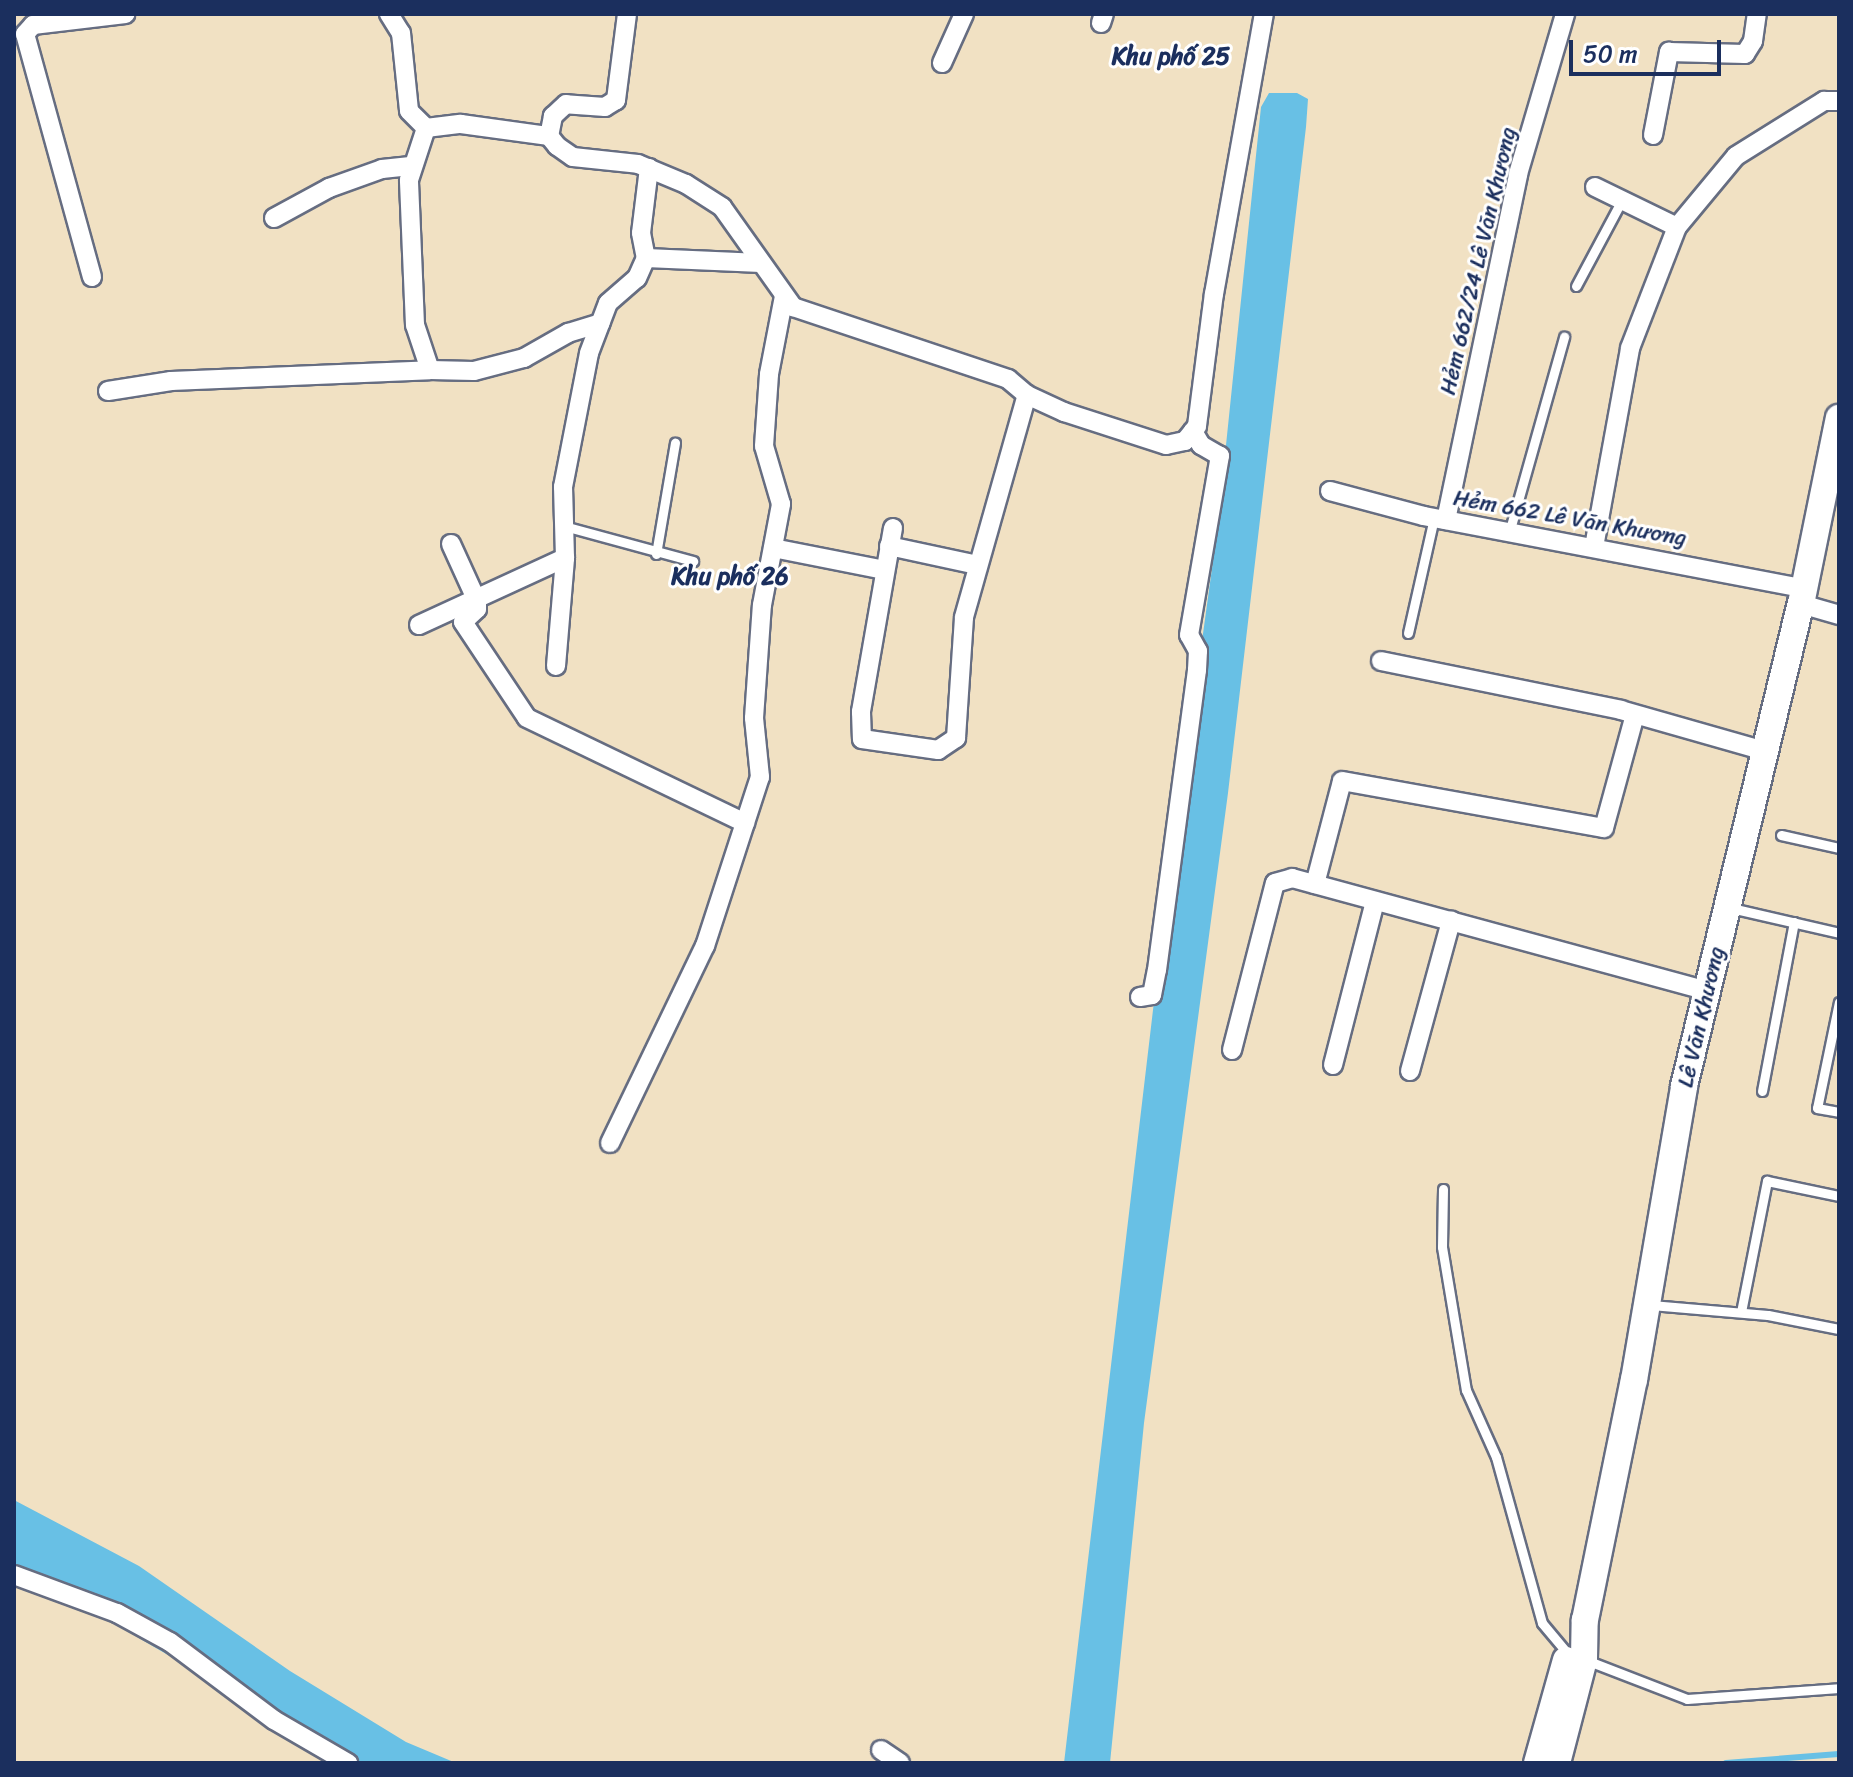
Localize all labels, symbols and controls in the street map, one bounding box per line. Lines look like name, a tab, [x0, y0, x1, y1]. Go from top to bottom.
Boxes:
scale bar	[1573, 24, 1725, 74]
text: 50 m	[1583, 33, 1638, 75]
district label: Khu phố 25	[1112, 43, 1230, 71]
street label: Hẻm 662/24 Lê Văn Khương	[1435, 125, 1521, 397]
street label: Hẻm 662 Lê Văn Khương	[1452, 485, 1688, 551]
district label: Khu phố 26	[671, 563, 789, 591]
street label: Lê Văn Khương	[1672, 945, 1730, 1089]

